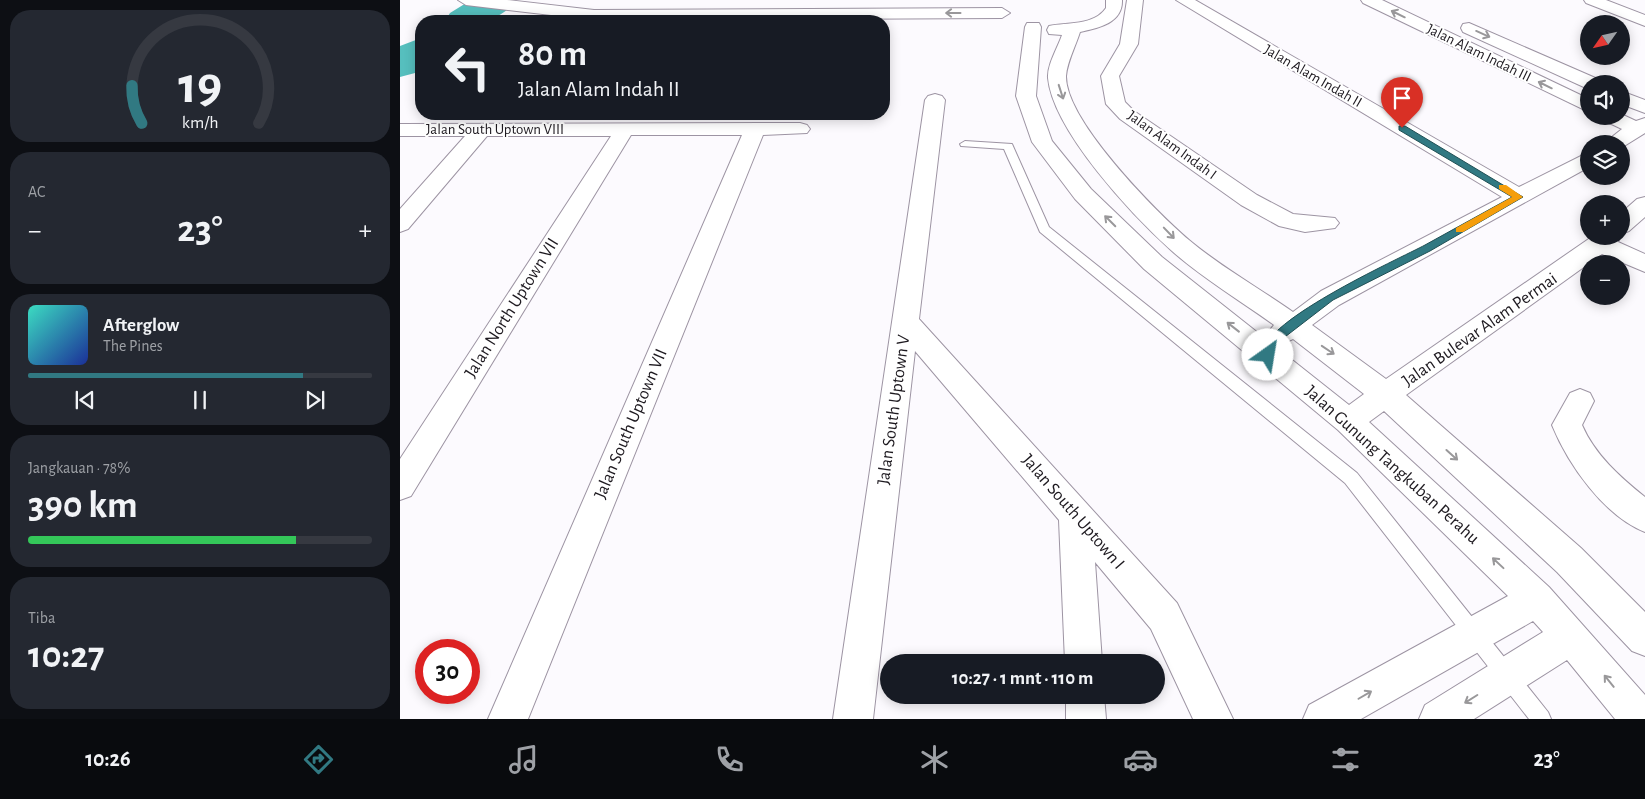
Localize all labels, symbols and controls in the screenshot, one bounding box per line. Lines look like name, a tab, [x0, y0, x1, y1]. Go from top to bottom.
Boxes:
one-way arrow	[945, 8, 962, 18]
one-way arrow	[1391, 9, 1406, 19]
north arrow	[1580, 15, 1630, 65]
map controls	[1580, 15, 1630, 305]
street label: Jalan Alam Indah III	[1424, 21, 1534, 85]
one-way arrow	[1475, 30, 1490, 40]
icon: left	[435, 35, 500, 100]
text: 80 m	[518, 37, 587, 72]
street label: Jalan Alam Indah II	[1262, 42, 1364, 110]
text: 19	[178, 60, 222, 112]
button: sound	[1580, 75, 1630, 125]
pin	[1381, 77, 1423, 128]
text: Jalan Alam Indah II	[518, 78, 680, 100]
one-way arrow	[1538, 80, 1553, 89]
one-way arrow	[1057, 83, 1067, 99]
icon: arrive	[1388, 84, 1416, 112]
street label: Jalan Alam Indah I	[1125, 108, 1219, 182]
text: km/h	[182, 114, 218, 132]
street label: Jalan South Uptown VIII	[426, 122, 564, 137]
button: layers	[1580, 135, 1630, 185]
text: AC	[28, 184, 45, 200]
button: +	[1580, 195, 1630, 245]
text: 23°	[177, 211, 223, 249]
one-way arrow	[1104, 215, 1116, 227]
text: −	[28, 217, 41, 245]
text: +	[359, 217, 372, 245]
one-way arrow	[1163, 227, 1175, 240]
street label: Jalan North Uptown VII	[462, 235, 562, 381]
button: −	[1580, 255, 1630, 305]
street label: Jalan Bulevar Alam Permai	[1399, 270, 1561, 390]
text: Afterglow	[103, 316, 179, 335]
one-way arrow	[1227, 322, 1240, 333]
position arrow	[1241, 328, 1293, 380]
street label: Jalan South Uptown V	[875, 333, 914, 486]
text: The Pines	[103, 338, 163, 354]
one-way arrow	[1321, 345, 1335, 355]
street label: Jalan South Uptown VII	[591, 346, 671, 502]
street label: Jalan Gunung Tangkuban Perahu	[1301, 382, 1483, 548]
icon: previous	[71, 386, 99, 414]
icon: pause	[186, 386, 214, 414]
icon: next	[301, 386, 329, 414]
one-way arrow	[1446, 449, 1459, 461]
street label: Jalan South Uptown I	[1018, 451, 1128, 573]
text: Jangkauan · 78%	[28, 460, 130, 476]
text: 390 km	[28, 487, 138, 525]
one-way arrow	[1492, 557, 1505, 569]
text: Tiba	[28, 610, 55, 626]
text: 10:27	[28, 637, 105, 675]
speed limit sign: 30	[415, 639, 480, 704]
text: 10:27 · 1 mnt · 110 m	[952, 669, 1093, 688]
one-way arrow	[1604, 675, 1615, 688]
one-way arrow	[1358, 690, 1373, 700]
one-way arrow	[1464, 693, 1478, 704]
icon: directions	[301, 742, 336, 777]
icon: music	[506, 742, 541, 777]
icon: phone	[712, 742, 747, 777]
icon: climate	[917, 742, 952, 777]
icon: car	[1123, 742, 1158, 777]
icon: filters	[1328, 742, 1363, 777]
text: 10:26	[85, 748, 131, 770]
text: 23°	[1533, 748, 1560, 770]

